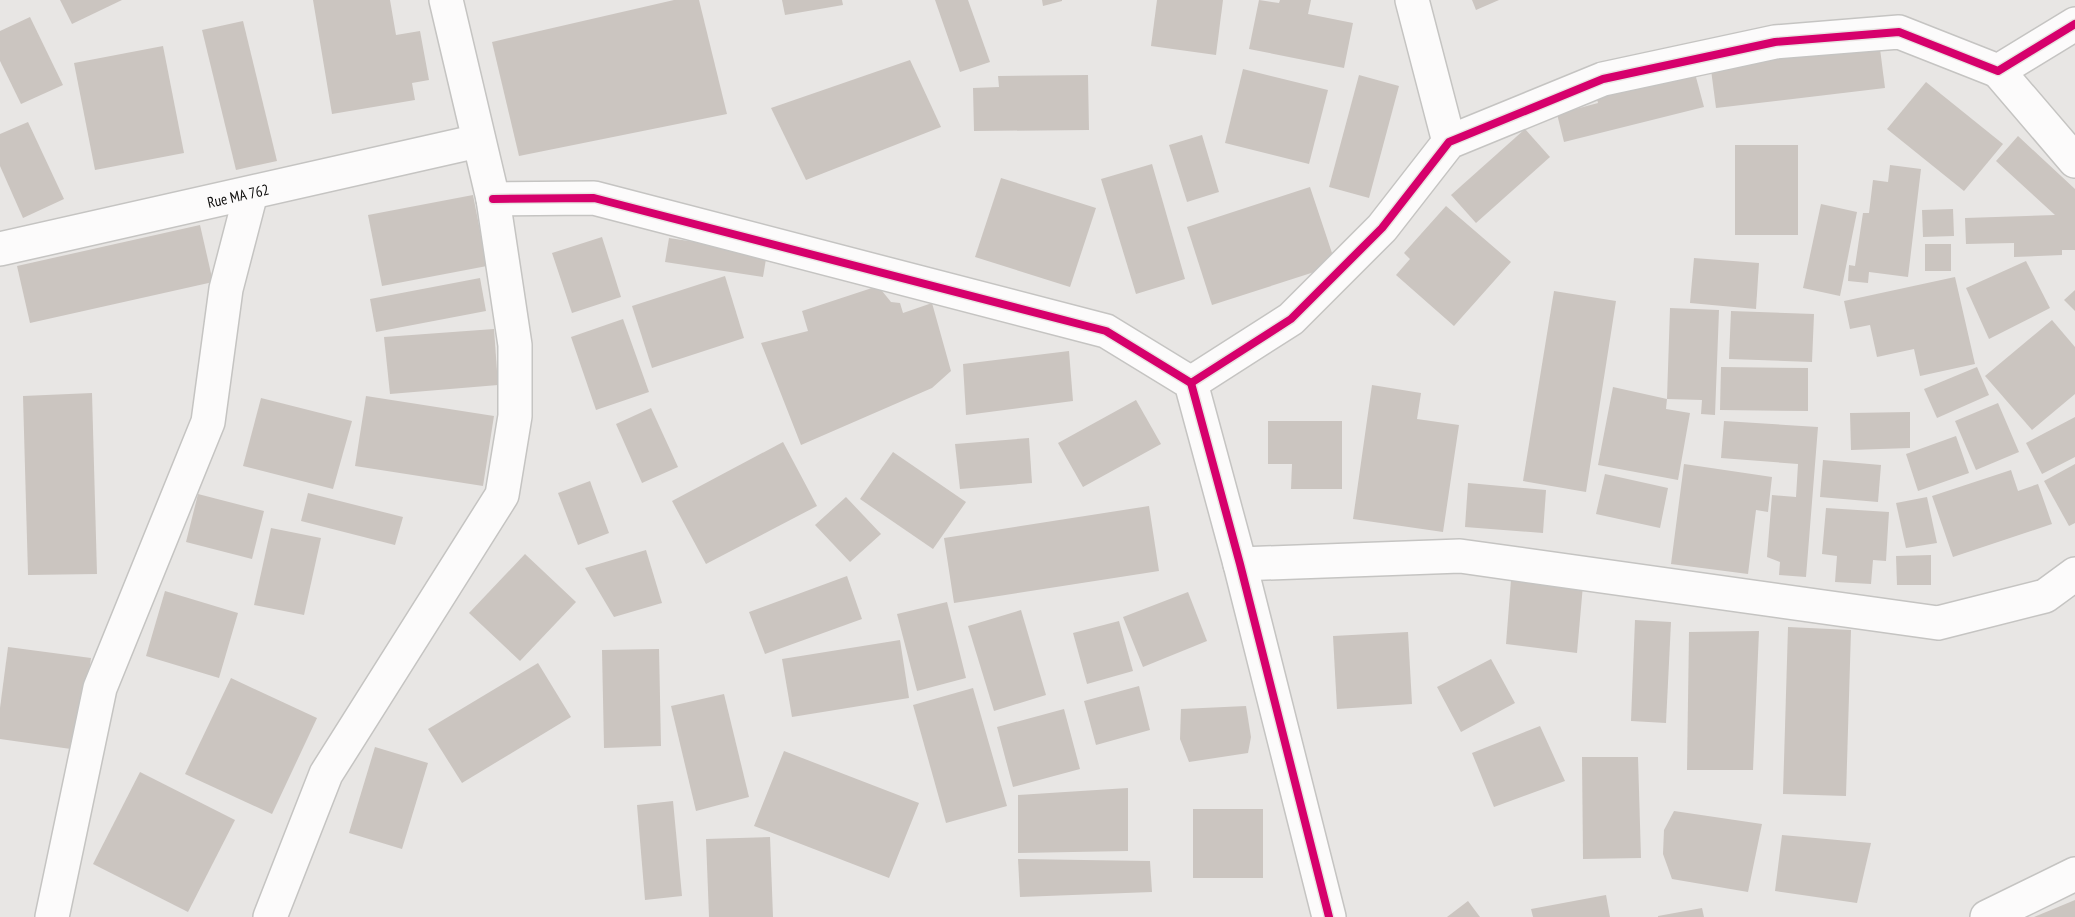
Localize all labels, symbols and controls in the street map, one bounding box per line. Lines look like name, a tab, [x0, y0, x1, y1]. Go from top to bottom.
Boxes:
street label: Rue MA 762	[205, 179, 271, 211]

